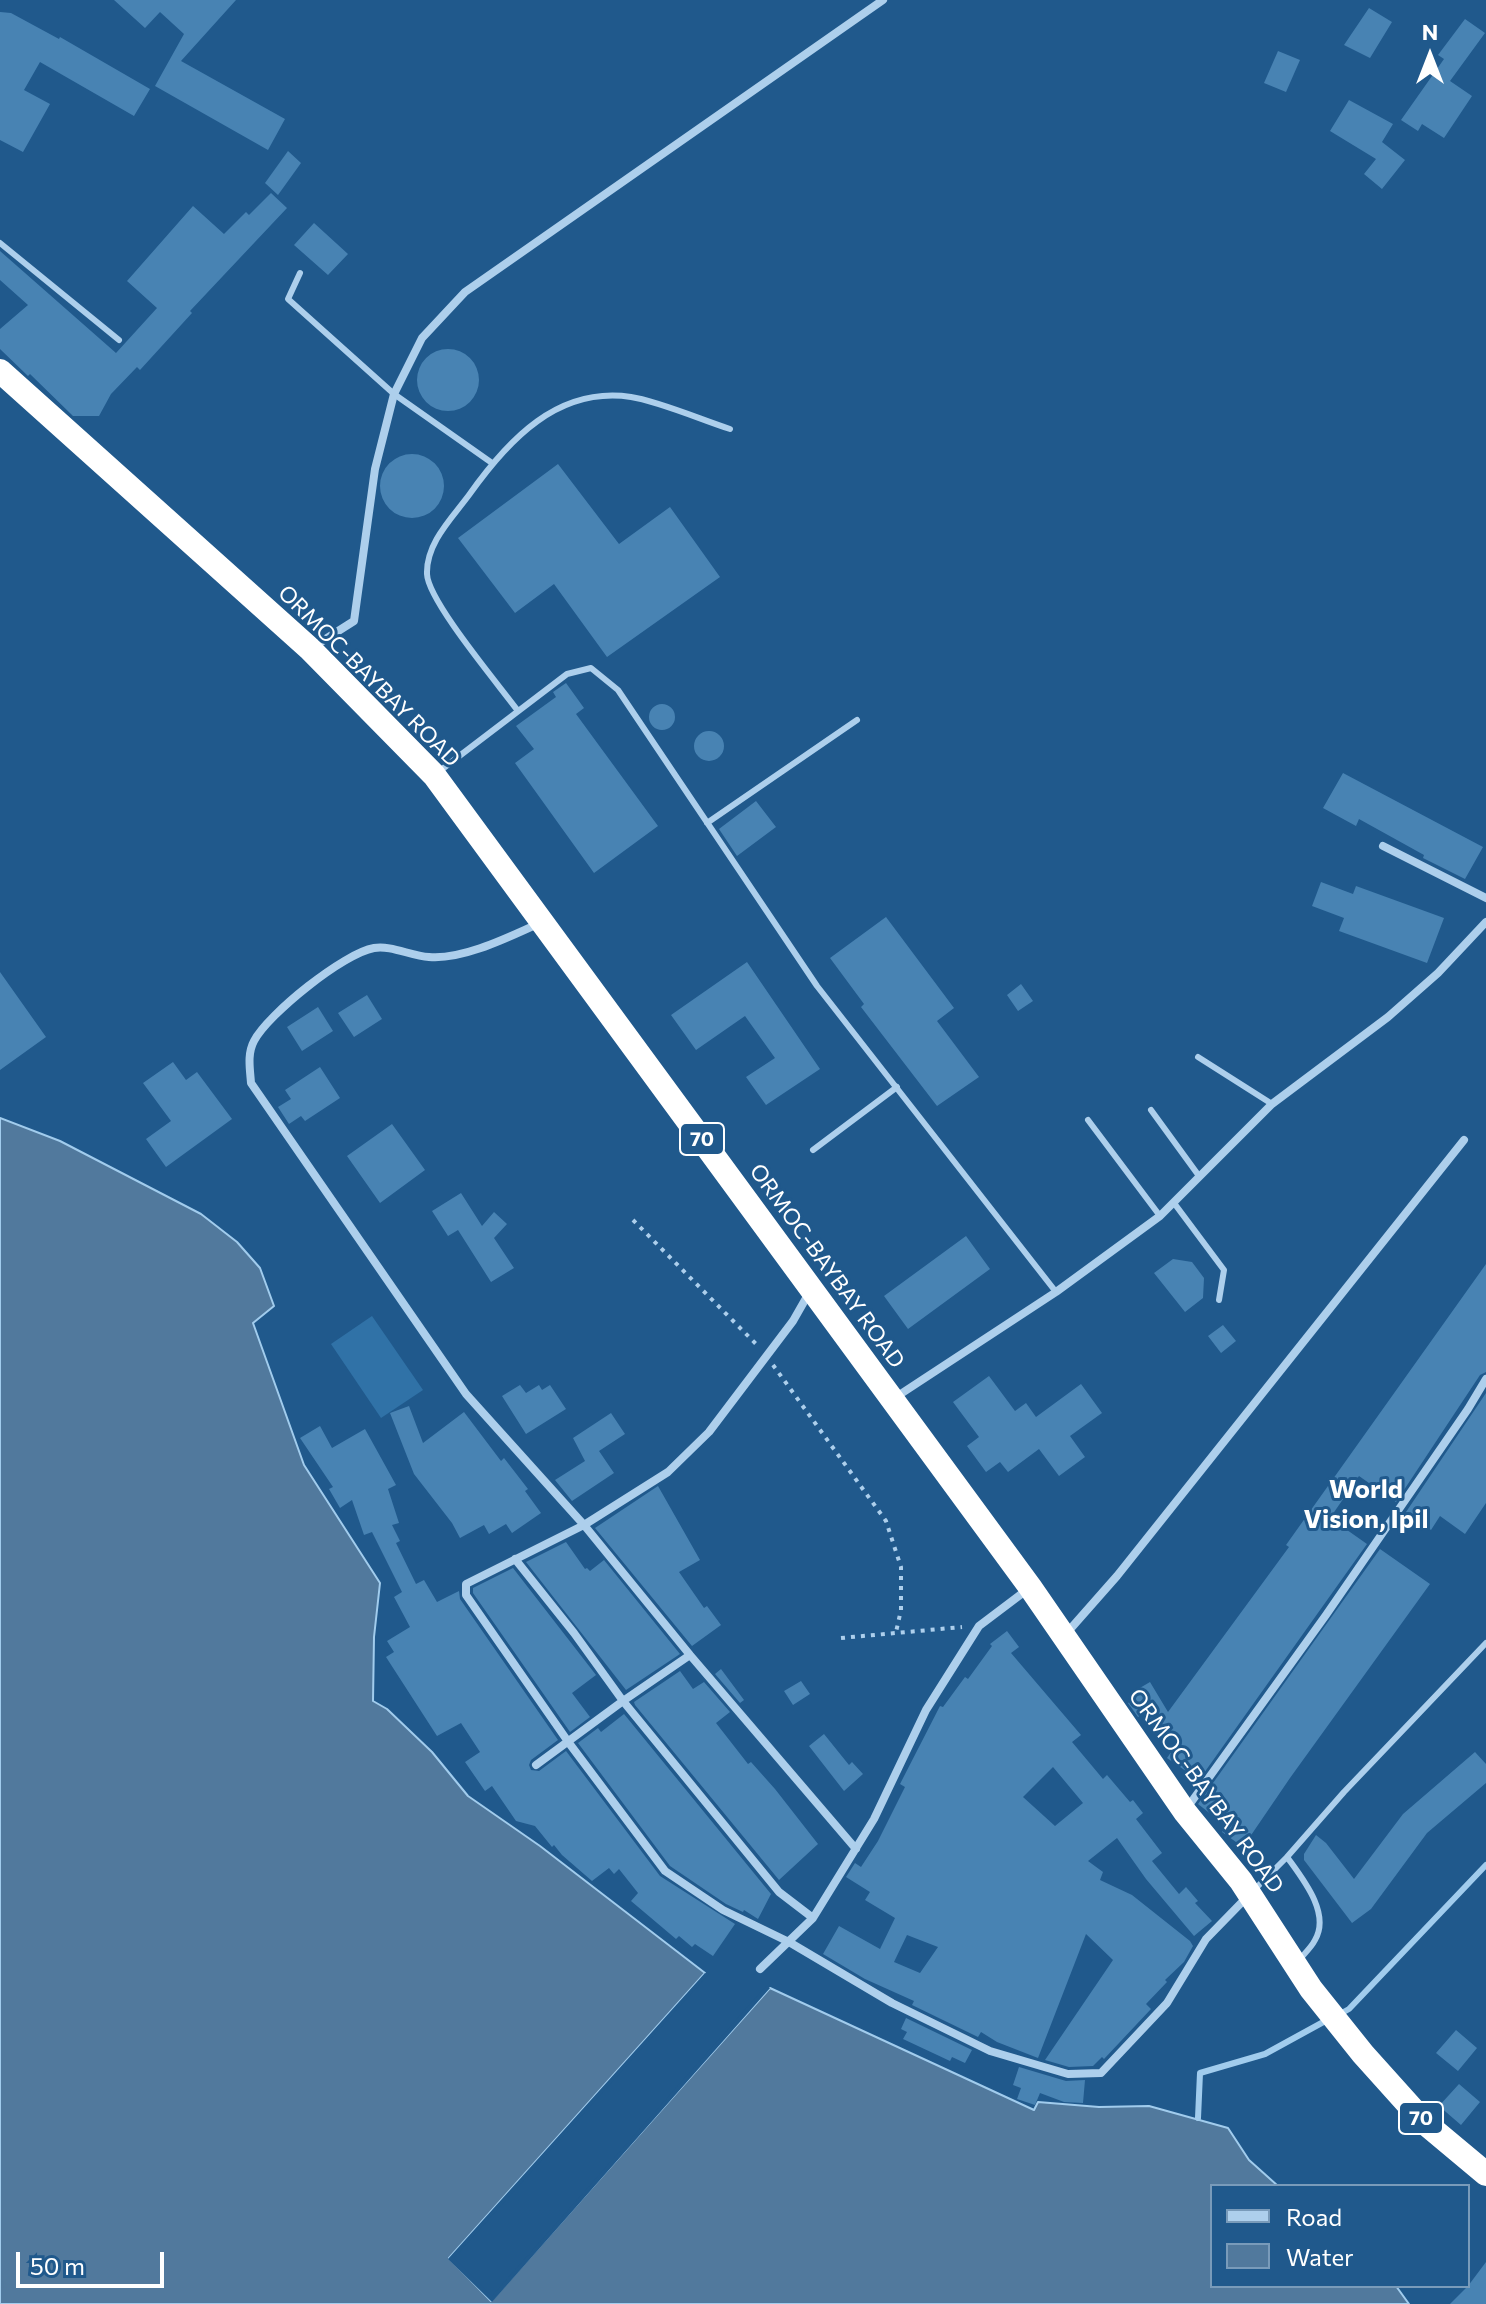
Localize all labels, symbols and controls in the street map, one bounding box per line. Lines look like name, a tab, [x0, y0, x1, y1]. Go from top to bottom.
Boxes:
north arrow	[1390, 16, 1470, 96]
text: N	[1422, 18, 1438, 45]
street label: ORMOC-BAYBAY ROAD	[273, 580, 465, 772]
road number: 70	[680, 1123, 724, 1155]
street label: ORMOC-BAYBAY ROAD	[744, 1159, 910, 1373]
district label: World Vision, Ipil	[1304, 1473, 1428, 1534]
street label: ORMOC-BAYBAY ROAD	[1123, 1684, 1289, 1898]
road number: 70	[1399, 2102, 1443, 2134]
legend	[1210, 2184, 1470, 2288]
text: Road	[1286, 2202, 1342, 2231]
scale bar	[20, 2236, 168, 2286]
text: Water	[1286, 2242, 1354, 2271]
text: 50 m	[30, 2251, 85, 2280]

